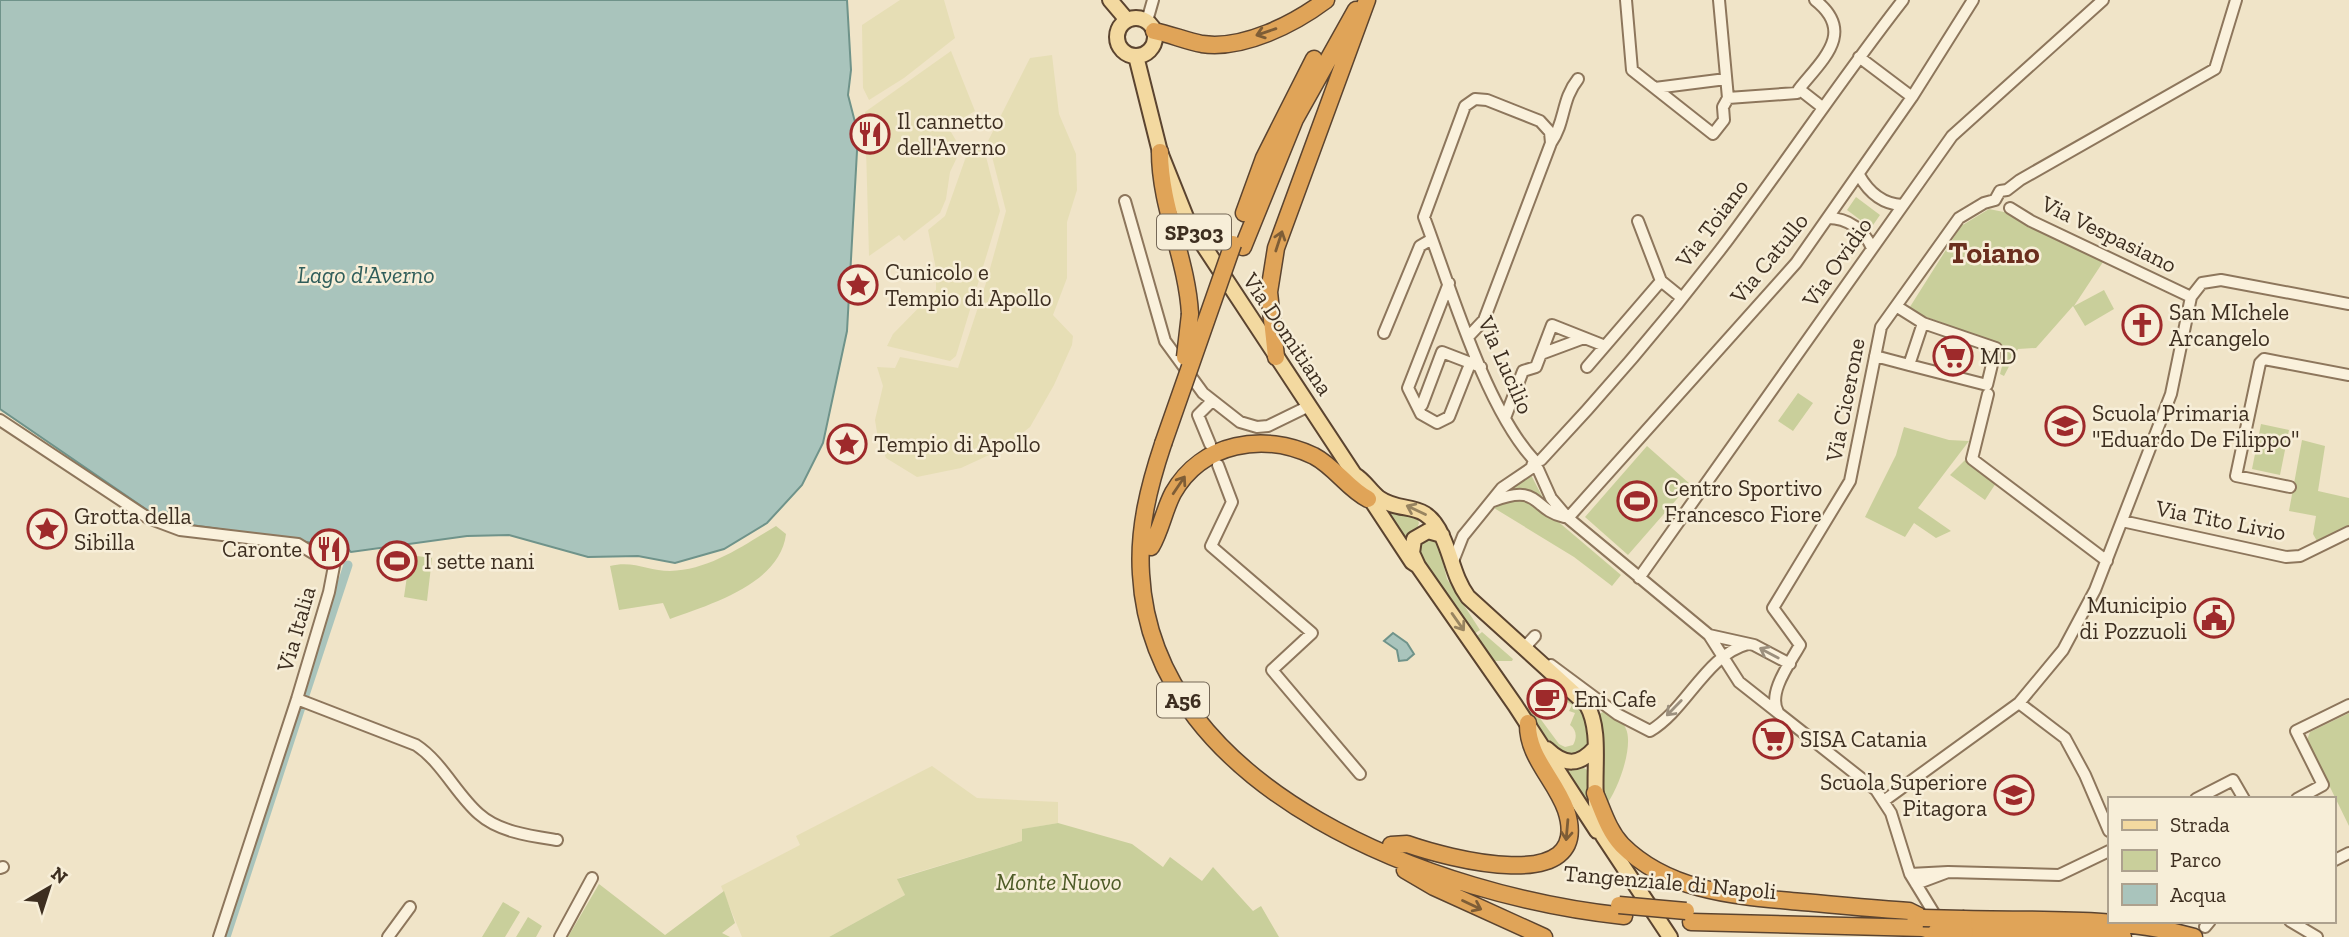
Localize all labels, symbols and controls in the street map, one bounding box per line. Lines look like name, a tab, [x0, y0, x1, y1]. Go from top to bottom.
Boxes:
one-way arrow	[1255, 27, 1277, 39]
place label: Il cannetto dell'Averno	[897, 107, 1006, 161]
restaurant icon: Il cannetto dell'Averno	[849, 113, 891, 155]
street label: Via Toiano	[1669, 173, 1754, 274]
street label: Via Vespasiano	[2036, 189, 2181, 279]
street label: Via Catullo	[1723, 207, 1814, 310]
street label: Via Ovidio	[1795, 212, 1878, 313]
road number: SP303	[1157, 215, 1231, 250]
one-way arrow	[1274, 231, 1286, 253]
district label: Toiano	[1948, 235, 2040, 271]
place label: Cunicolo e Tempio di Apollo	[885, 258, 1051, 312]
water label: Lago d'Averno	[297, 260, 435, 289]
place icon: Cunicolo e Tempio di Apollo	[837, 264, 879, 306]
street label: Via Domitiana	[1236, 267, 1339, 401]
place label: San MIchele Arcangelo	[2169, 298, 2289, 352]
church icon: San MIchele Arcangelo	[2121, 304, 2163, 346]
street label: Via Lucilio	[1472, 311, 1540, 418]
supermarket icon: MD	[1932, 335, 1974, 377]
street label: Via Cicerone	[1819, 336, 1871, 465]
place label: MD	[1980, 342, 2017, 370]
place label: Scuola Primaria "Eduardo De Filippo"	[2092, 399, 2299, 453]
school or university icon: Scuola Primaria "Eduardo De Filippo"	[2044, 405, 2086, 447]
place icon: Tempio di Apollo	[826, 423, 868, 465]
place label: Tempio di Apollo	[874, 430, 1040, 458]
place label: Centro Sportivo Francesco Fiore	[1664, 474, 1822, 528]
one-way arrow	[1172, 476, 1186, 496]
sports icon: Centro Sportivo Francesco Fiore	[1616, 480, 1658, 522]
street label: Via Tito Livio	[2153, 494, 2288, 546]
place label: Grotta della Sibilla	[74, 502, 192, 556]
one-way arrow	[1406, 503, 1427, 516]
place icon: Grotta della Sibilla	[26, 508, 68, 550]
restaurant icon: Caronte	[308, 528, 350, 570]
place label: Caronte	[222, 535, 302, 563]
sports icon: I sette nani	[376, 540, 418, 582]
place label: I sette nani	[424, 547, 535, 575]
street label: Via Italia	[270, 583, 322, 676]
place label: Municipio di Pozzuoli	[2080, 591, 2187, 645]
public building icon: Municipio di Pozzuoli	[2193, 597, 2235, 639]
one-way arrow	[1451, 612, 1465, 631]
one-way arrow	[1759, 646, 1780, 659]
cafe icon: Eni Cafe	[1526, 678, 1568, 720]
road number: A56	[1157, 682, 1209, 718]
place label: Eni Cafe	[1574, 685, 1656, 713]
one-way arrow	[1666, 700, 1683, 717]
supermarket icon: SISA Catania	[1752, 718, 1794, 760]
place label: SISA Catania	[1800, 725, 1927, 753]
place label: Scuola Superiore Pitagora	[1820, 768, 1987, 822]
school or university icon: Scuola Superiore Pitagora	[1993, 774, 2035, 816]
legend	[2108, 797, 2335, 923]
text: Strada	[2170, 812, 2230, 837]
one-way arrow	[1560, 818, 1573, 841]
text: Parco	[2170, 847, 2221, 872]
north arrow	[14, 853, 84, 923]
street label: Tangenziale di Napoli	[1562, 859, 1778, 905]
text: N	[47, 862, 72, 889]
park label: Monte Nuovo	[996, 868, 1122, 896]
text: Acqua	[2170, 882, 2226, 907]
one-way arrow	[1461, 899, 1482, 912]

